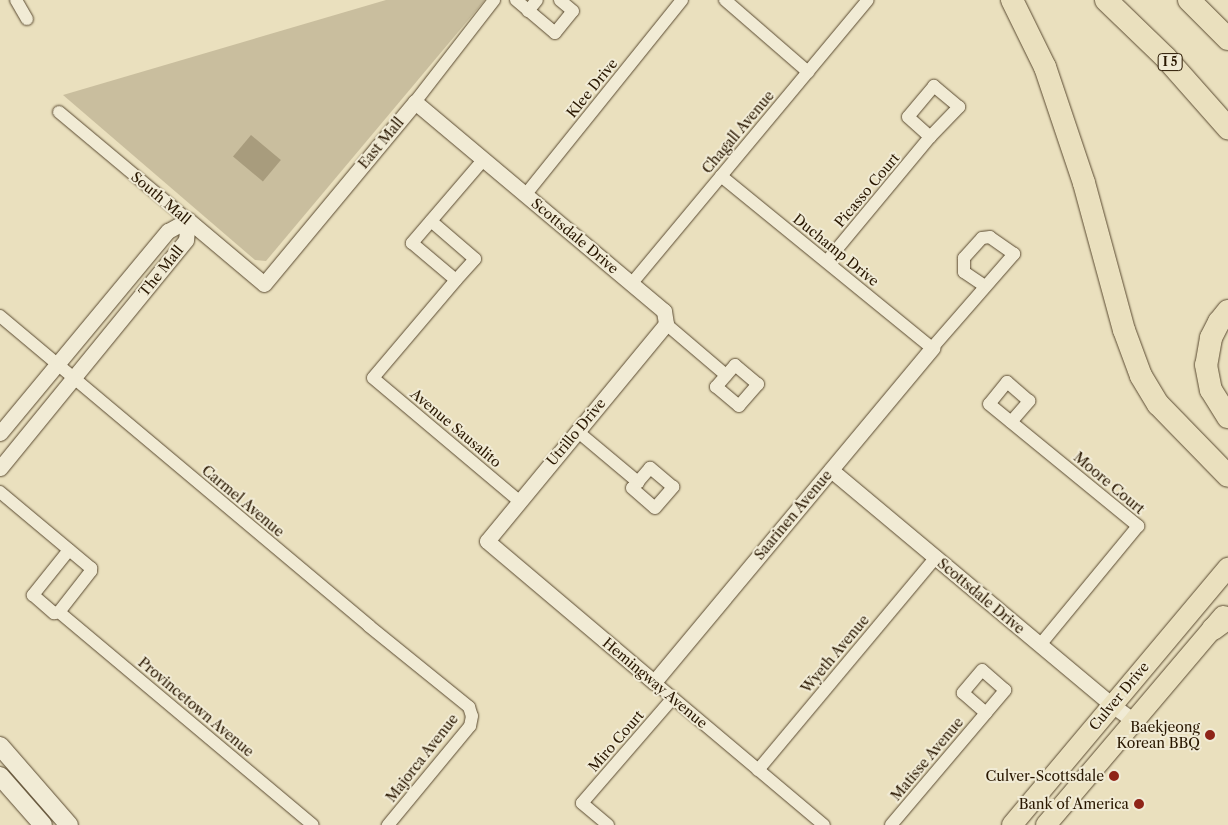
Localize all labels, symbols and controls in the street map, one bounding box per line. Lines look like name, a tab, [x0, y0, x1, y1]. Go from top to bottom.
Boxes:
road number: I 5	[1158, 52, 1182, 72]
street label: Klee Drive	[563, 55, 621, 121]
street label: Chagall Avenue	[698, 87, 778, 177]
street label: East Mall	[355, 114, 407, 172]
street label: Picasso Court	[831, 150, 903, 230]
street label: South Mall	[128, 168, 194, 228]
street label: Scottsdale Drive	[528, 195, 622, 277]
street label: Duchamp Drive	[790, 210, 882, 290]
street label: The Mall	[135, 242, 187, 300]
street label: Avenue Sausalito	[407, 385, 505, 471]
street label: Utrillo Drive	[543, 395, 609, 469]
street label: Moore Court	[1070, 449, 1148, 517]
street label: Carmel Avenue	[198, 462, 288, 540]
street label: Saarinen Avenue	[751, 467, 835, 563]
street label: Scottsdale Drive	[934, 555, 1028, 637]
street label: Wyeth Avenue	[797, 611, 873, 697]
street label: Hemingway Avenue	[599, 634, 711, 732]
street label: Provincetown Avenue	[135, 654, 257, 760]
street label: Culver Drive	[1085, 658, 1153, 734]
street label: Miro Court	[585, 707, 647, 775]
street label: Majorca Avenue	[382, 710, 462, 806]
street label: Matisse Avenue	[887, 714, 967, 804]
place label: Baekjeong Korean BBQ	[1116, 719, 1200, 752]
marker: Baekjeong Korean BBQ	[1204, 729, 1216, 741]
place label: Culver-Scottsdale	[986, 768, 1104, 784]
marker: Culver-Scottsdale	[1108, 770, 1120, 782]
place label: Bank of America	[1018, 796, 1129, 812]
marker: Bank of America	[1133, 798, 1145, 810]

